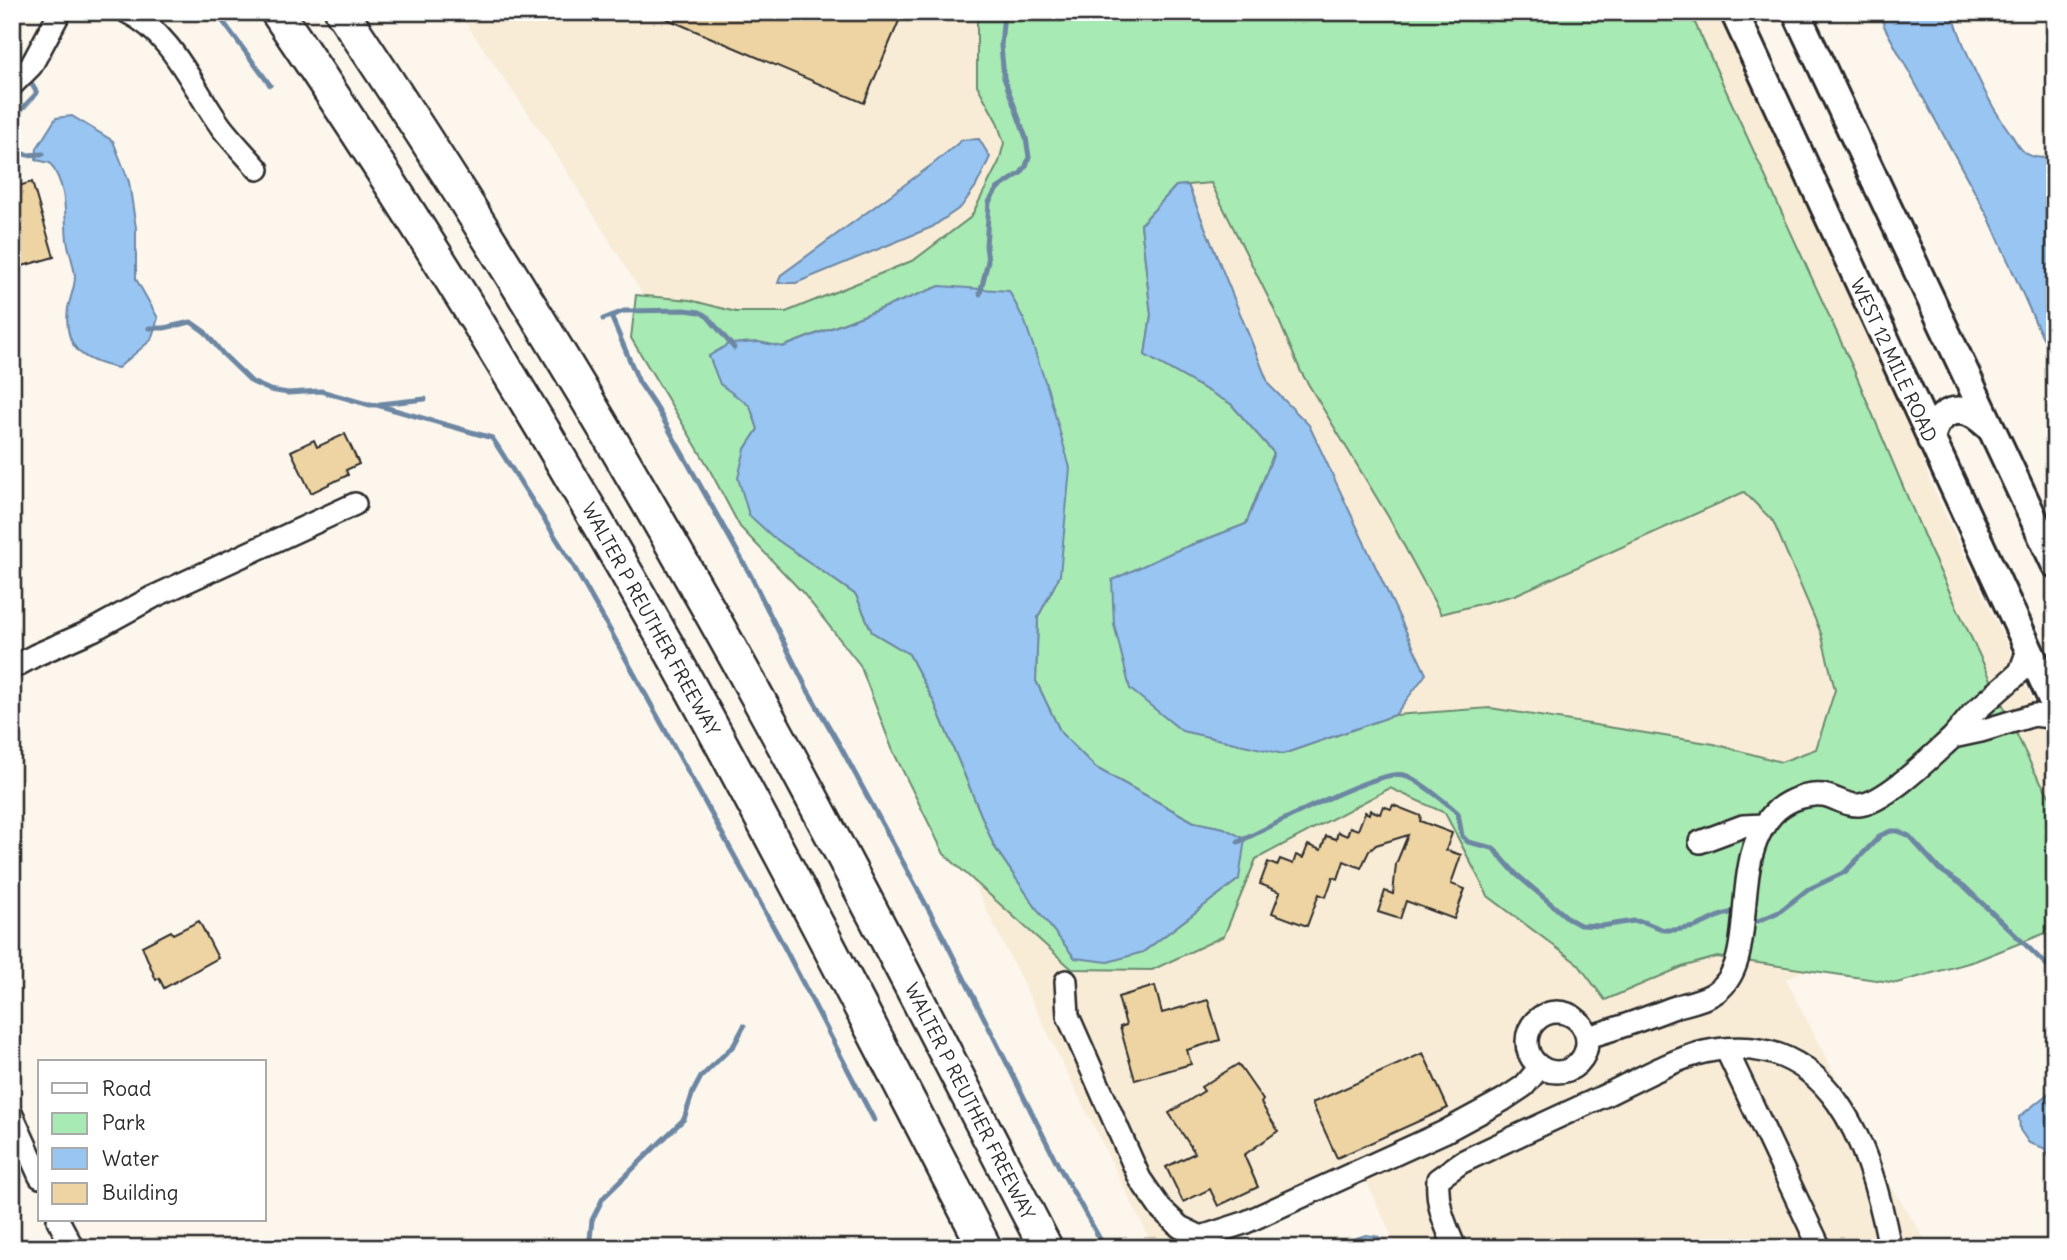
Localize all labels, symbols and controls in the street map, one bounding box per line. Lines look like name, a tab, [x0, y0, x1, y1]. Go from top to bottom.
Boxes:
street label: WEST 12 MILE ROAD	[1846, 274, 1942, 446]
street label: WALTER P REUTHER FREEWAY	[577, 498, 725, 740]
street label: WALTER P REUTHER FREEWAY	[900, 979, 1041, 1224]
legend	[38, 1060, 266, 1222]
text: Road	[102, 1075, 151, 1102]
text: Park	[102, 1109, 145, 1136]
text: Water	[102, 1145, 160, 1172]
text: Building	[102, 1179, 178, 1206]

